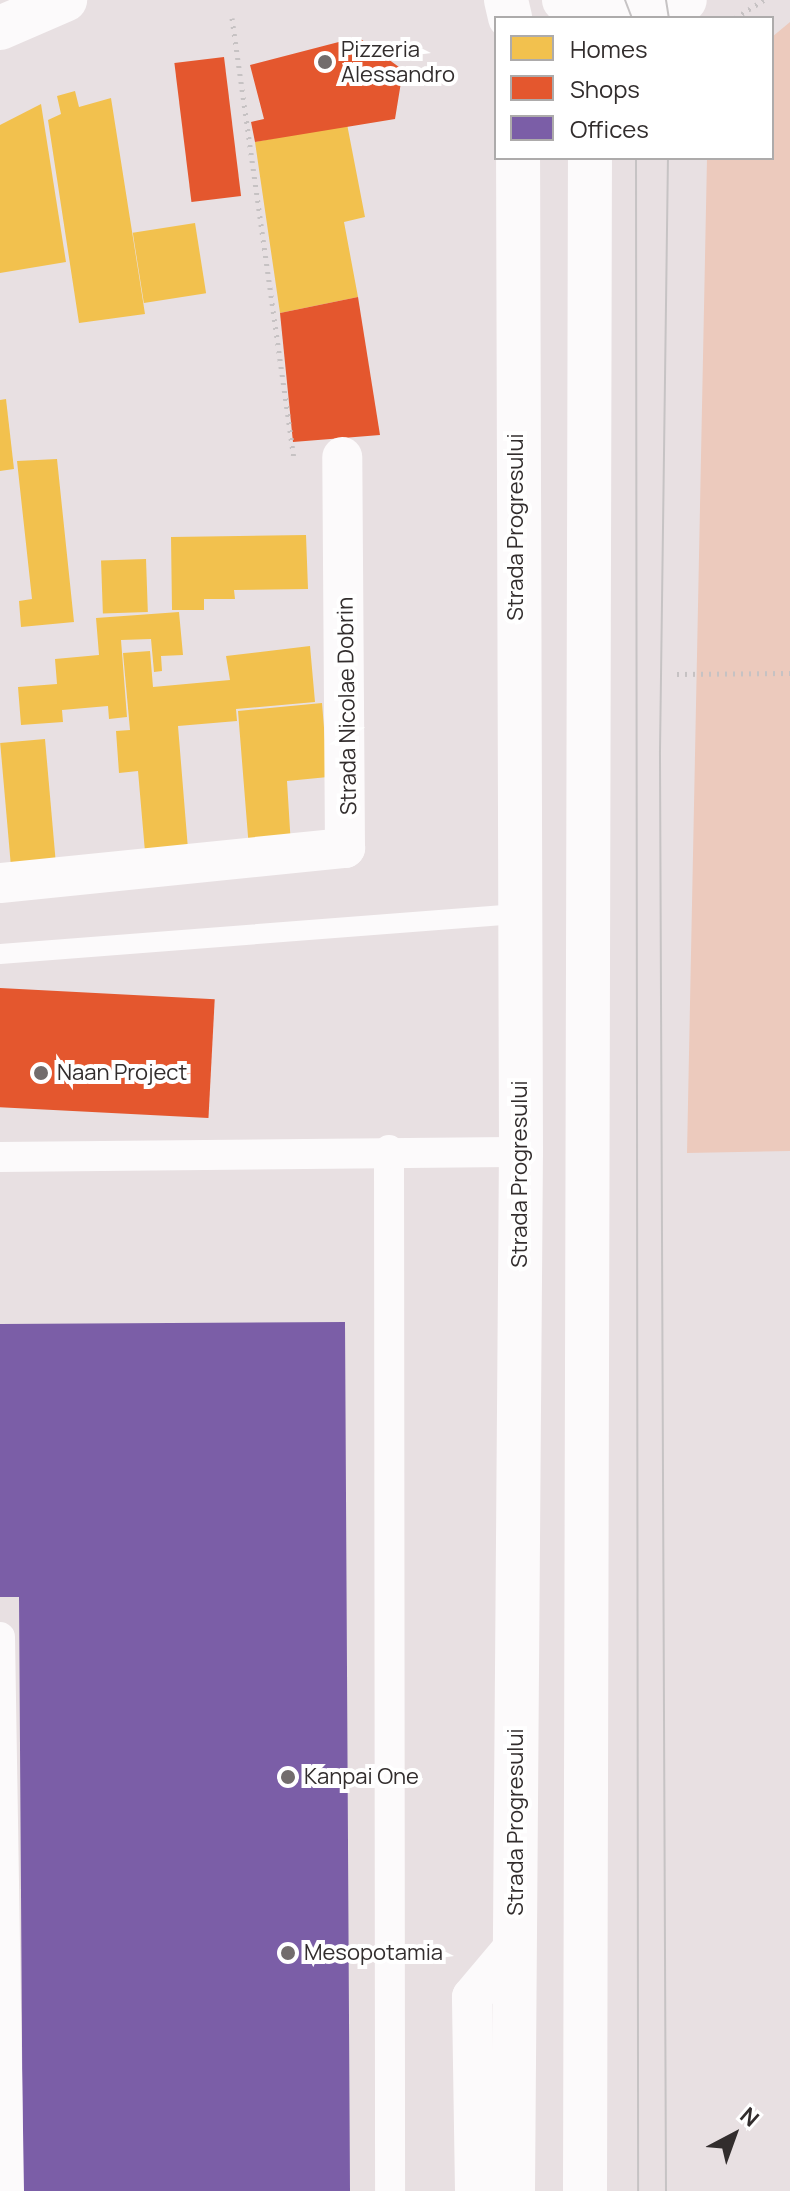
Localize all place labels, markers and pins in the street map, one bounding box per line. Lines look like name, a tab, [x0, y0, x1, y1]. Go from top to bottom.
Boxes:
place label: Pizzeria Alessandro	[341, 36, 455, 88]
marker: Pizzeria Alessandro	[316, 53, 334, 71]
place label: Naan Project	[57, 1060, 187, 1086]
marker: Naan Project	[32, 1064, 50, 1082]
place label: Kanpai One	[304, 1764, 419, 1790]
marker: Kanpai One	[279, 1768, 297, 1786]
place label: Mesopotamia	[304, 1940, 443, 1966]
marker: Mesopotamia	[279, 1944, 297, 1962]

